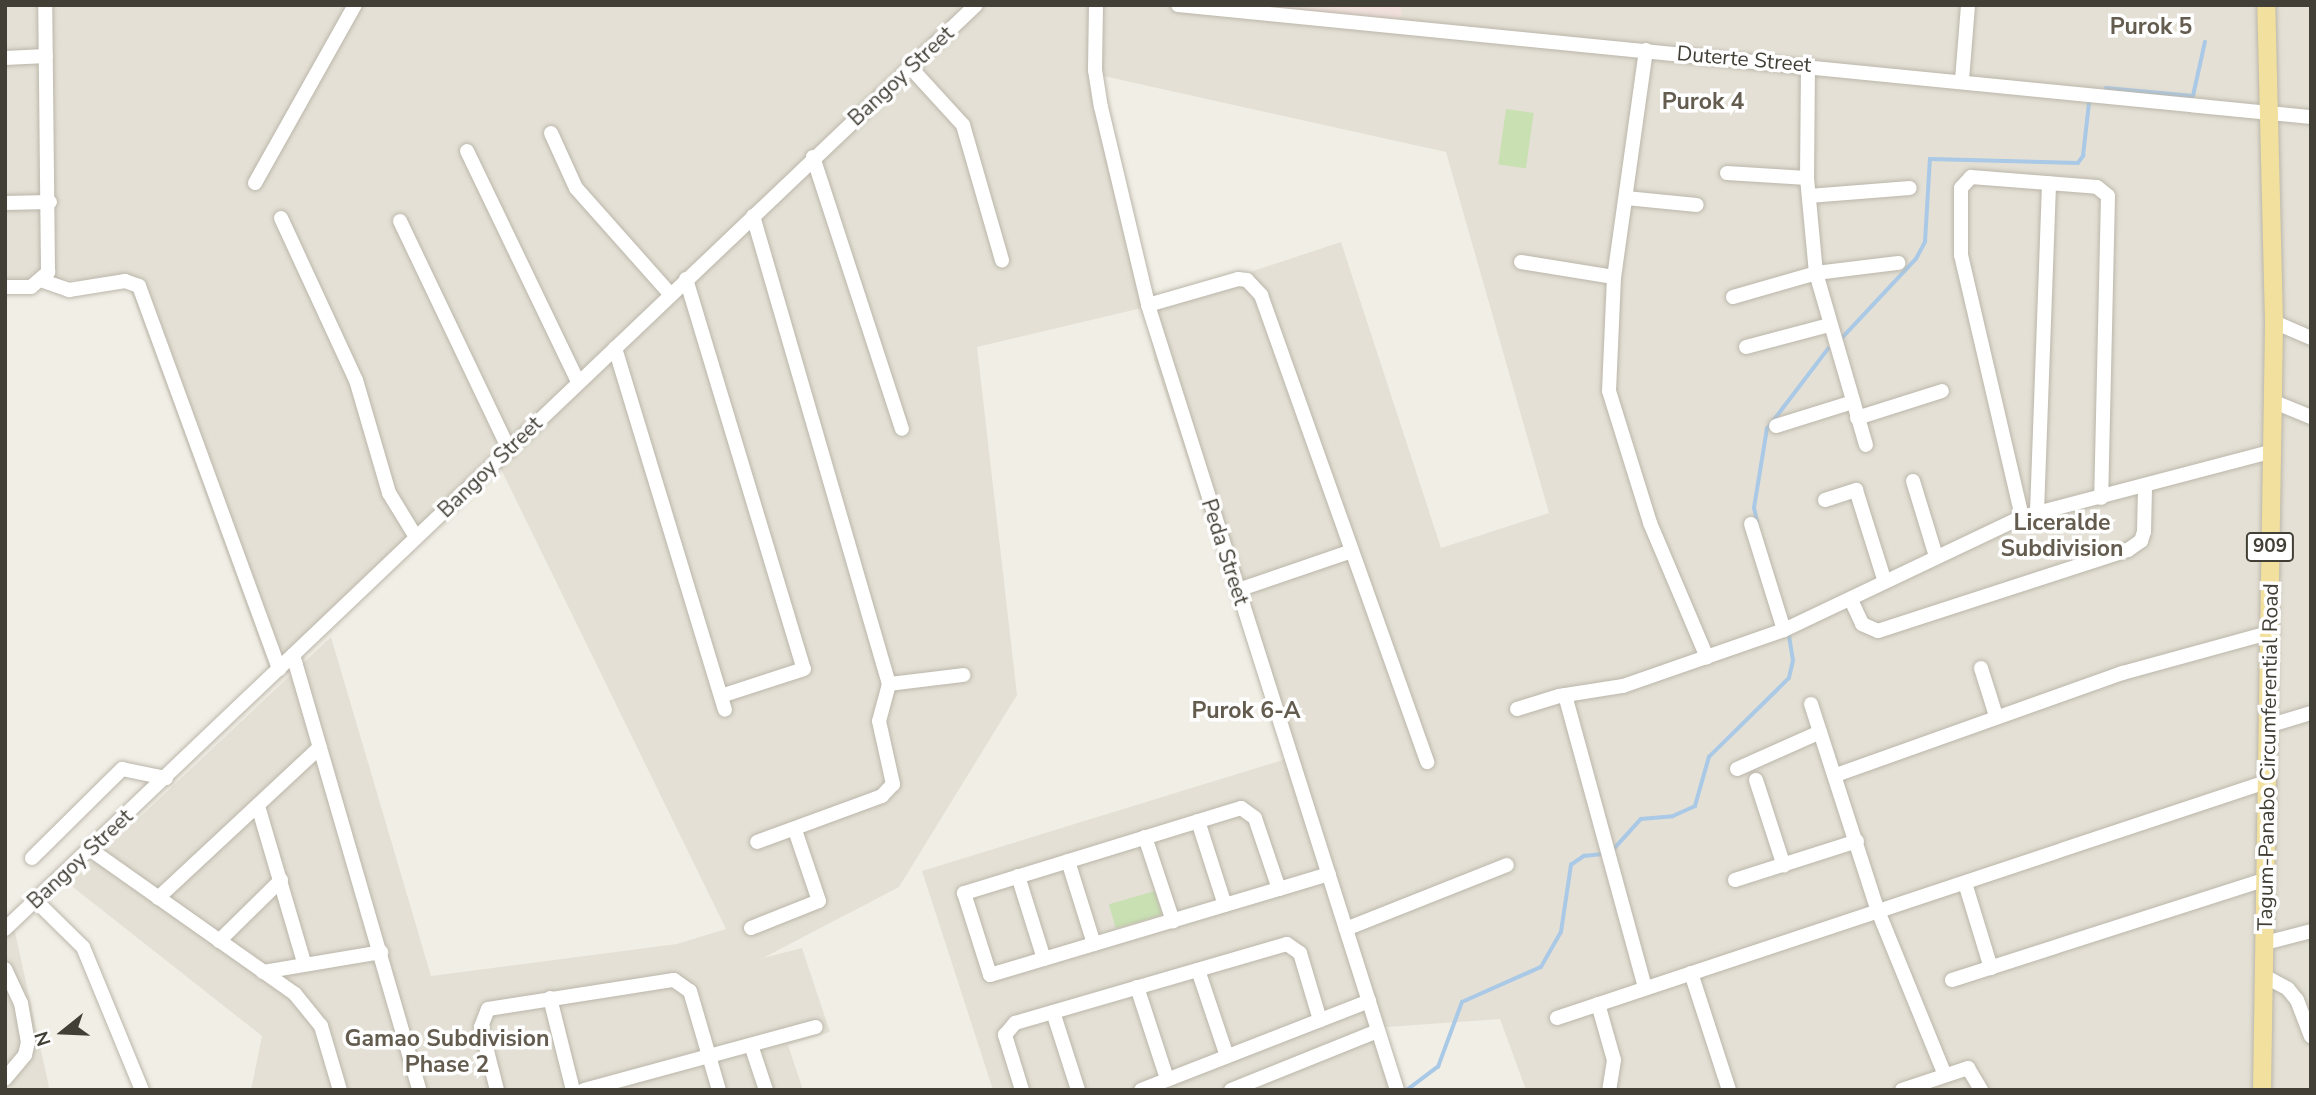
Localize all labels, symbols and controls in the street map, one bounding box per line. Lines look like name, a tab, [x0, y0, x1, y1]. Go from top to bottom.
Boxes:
district label: Purok 5	[2110, 13, 2192, 41]
street label: Bangoy Street	[843, 21, 959, 131]
street label: Duterte Street	[1676, 41, 1812, 77]
district label: Purok 4	[1662, 88, 1744, 116]
street label: Bangoy Street	[433, 411, 547, 523]
street label: Peda Street	[1196, 496, 1254, 608]
district label: Liceralde Subdivision	[2000, 509, 2124, 563]
road number: 909	[2246, 532, 2294, 562]
street label: Tagum-Panabo Circumferential Road	[2252, 583, 2284, 931]
district label: Purok 6-A	[1191, 697, 1301, 725]
street label: Bangoy Street	[22, 804, 138, 914]
north arrow	[28, 997, 98, 1067]
district label: Gamao Subdivision Phase 2	[345, 1025, 549, 1079]
text: N	[28, 1028, 58, 1049]

